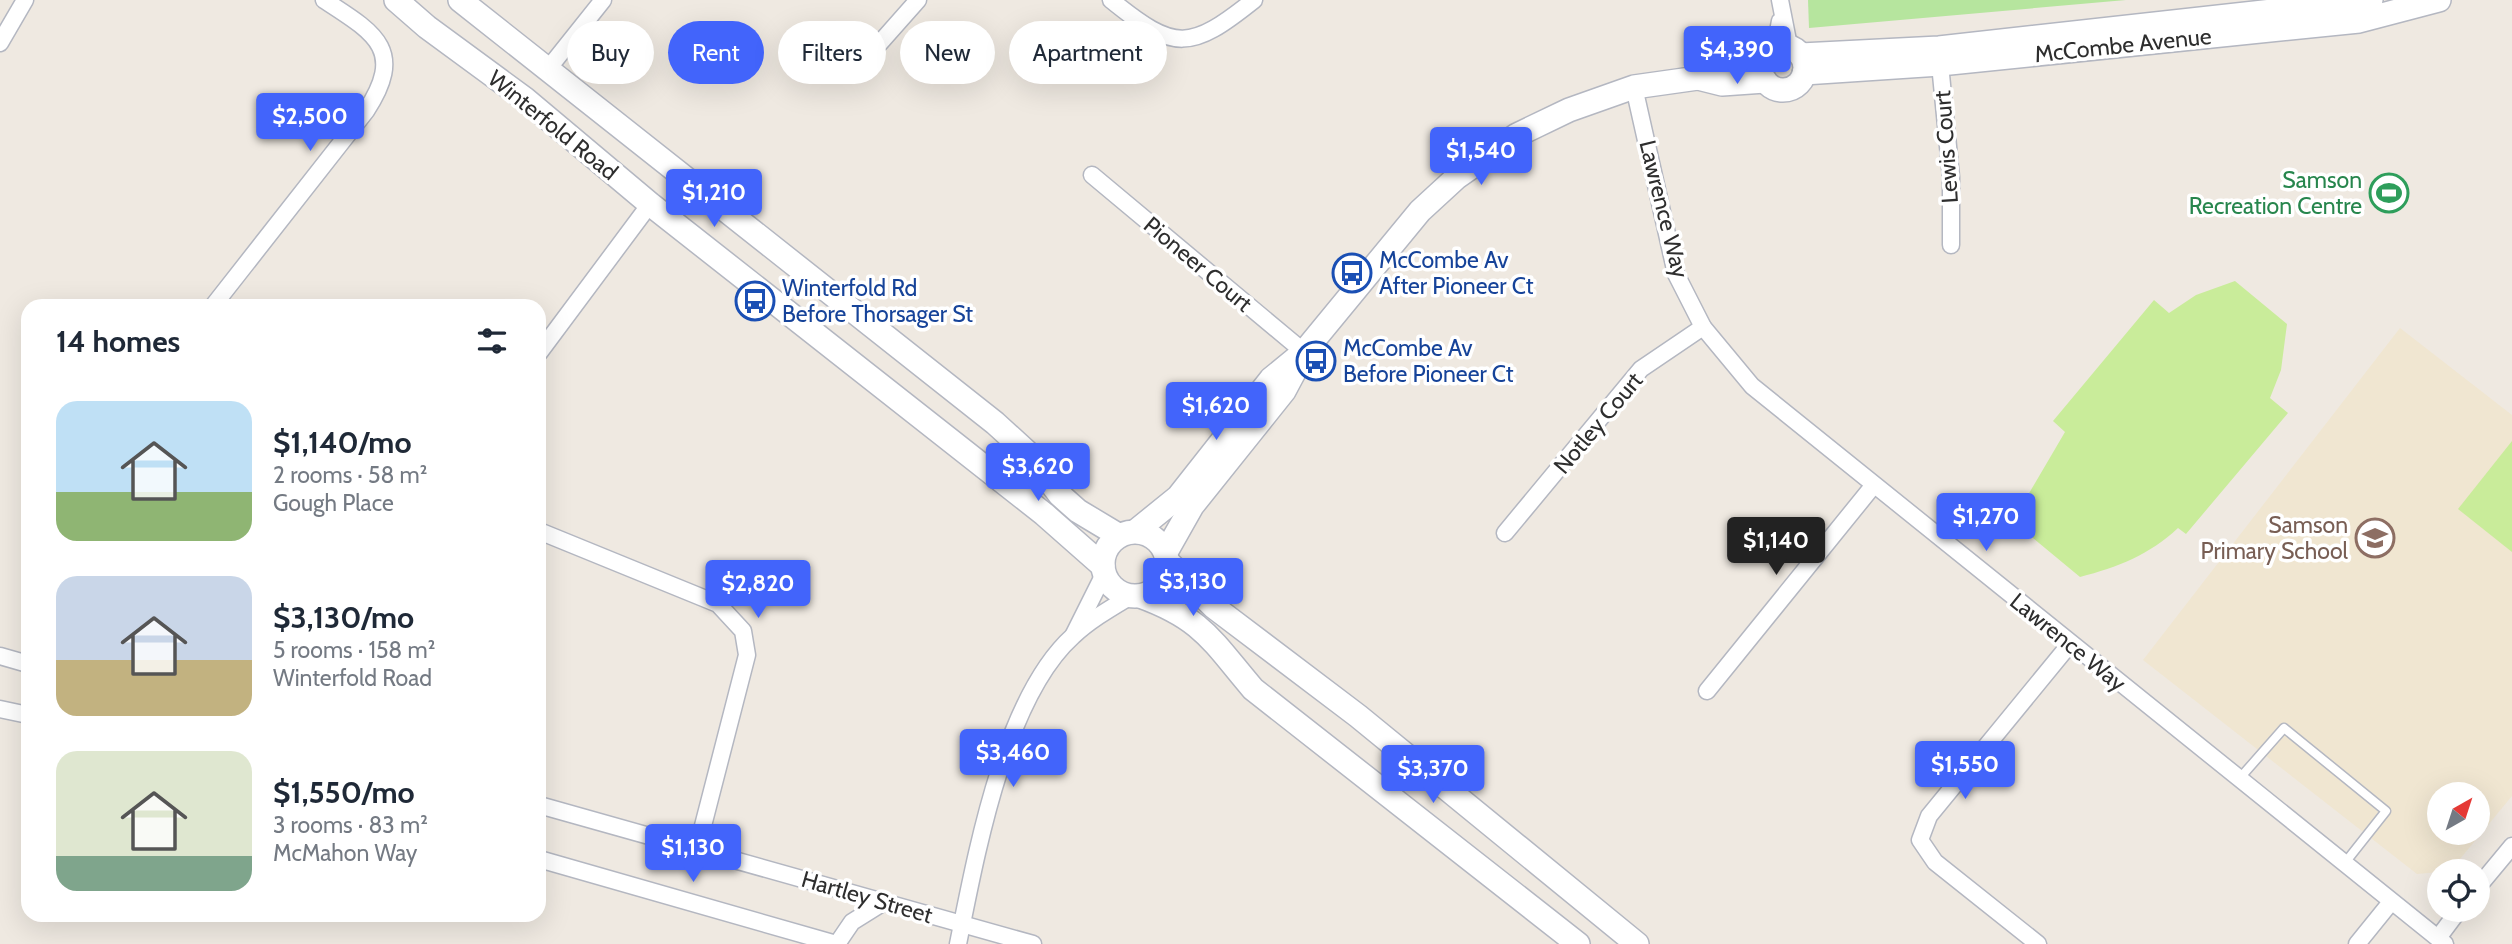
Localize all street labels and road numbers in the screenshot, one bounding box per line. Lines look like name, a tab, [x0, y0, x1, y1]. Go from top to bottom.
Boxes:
street label: McCombe Avenue	[2033, 22, 2213, 68]
street label: Winterfold Road	[482, 64, 624, 186]
street label: Lewis Court	[1928, 89, 1964, 204]
street label: Lawrence Way	[1633, 137, 1695, 281]
street label: Pioneer Court	[1138, 211, 1258, 318]
street label: Notley Court	[1548, 367, 1649, 479]
street label: Lawrence Way	[2004, 587, 2132, 697]
street label: Hartley Street	[798, 865, 936, 929]

